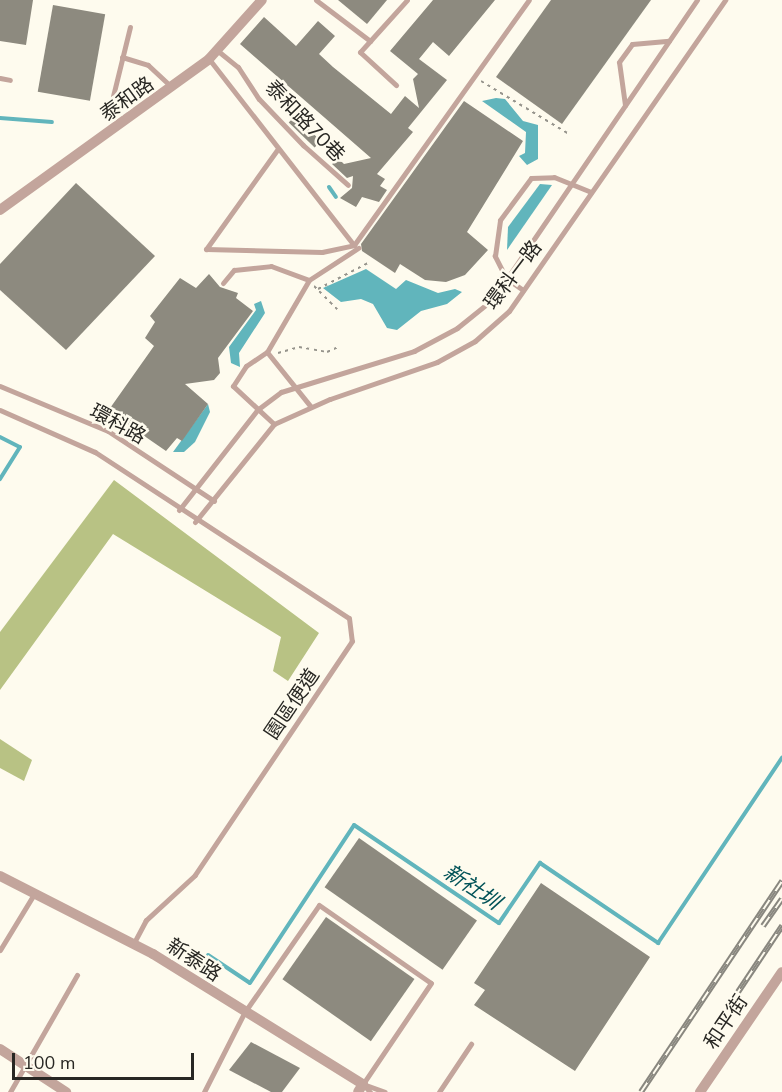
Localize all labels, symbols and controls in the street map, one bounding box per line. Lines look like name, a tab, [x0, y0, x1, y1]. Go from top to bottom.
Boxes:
street label: 泰和路	[96, 72, 158, 126]
street label: 泰和路70巷	[260, 75, 350, 167]
street label: 環科一路	[479, 236, 547, 314]
street label: 環科路	[86, 399, 150, 449]
street label: 園區便道	[260, 664, 324, 744]
water label: 新社圳	[439, 859, 505, 915]
street label: 新泰路	[162, 934, 226, 986]
street label: 和平街	[699, 990, 753, 1054]
scale bar	[15, 1041, 196, 1079]
text: 100 m	[23, 1051, 75, 1075]

